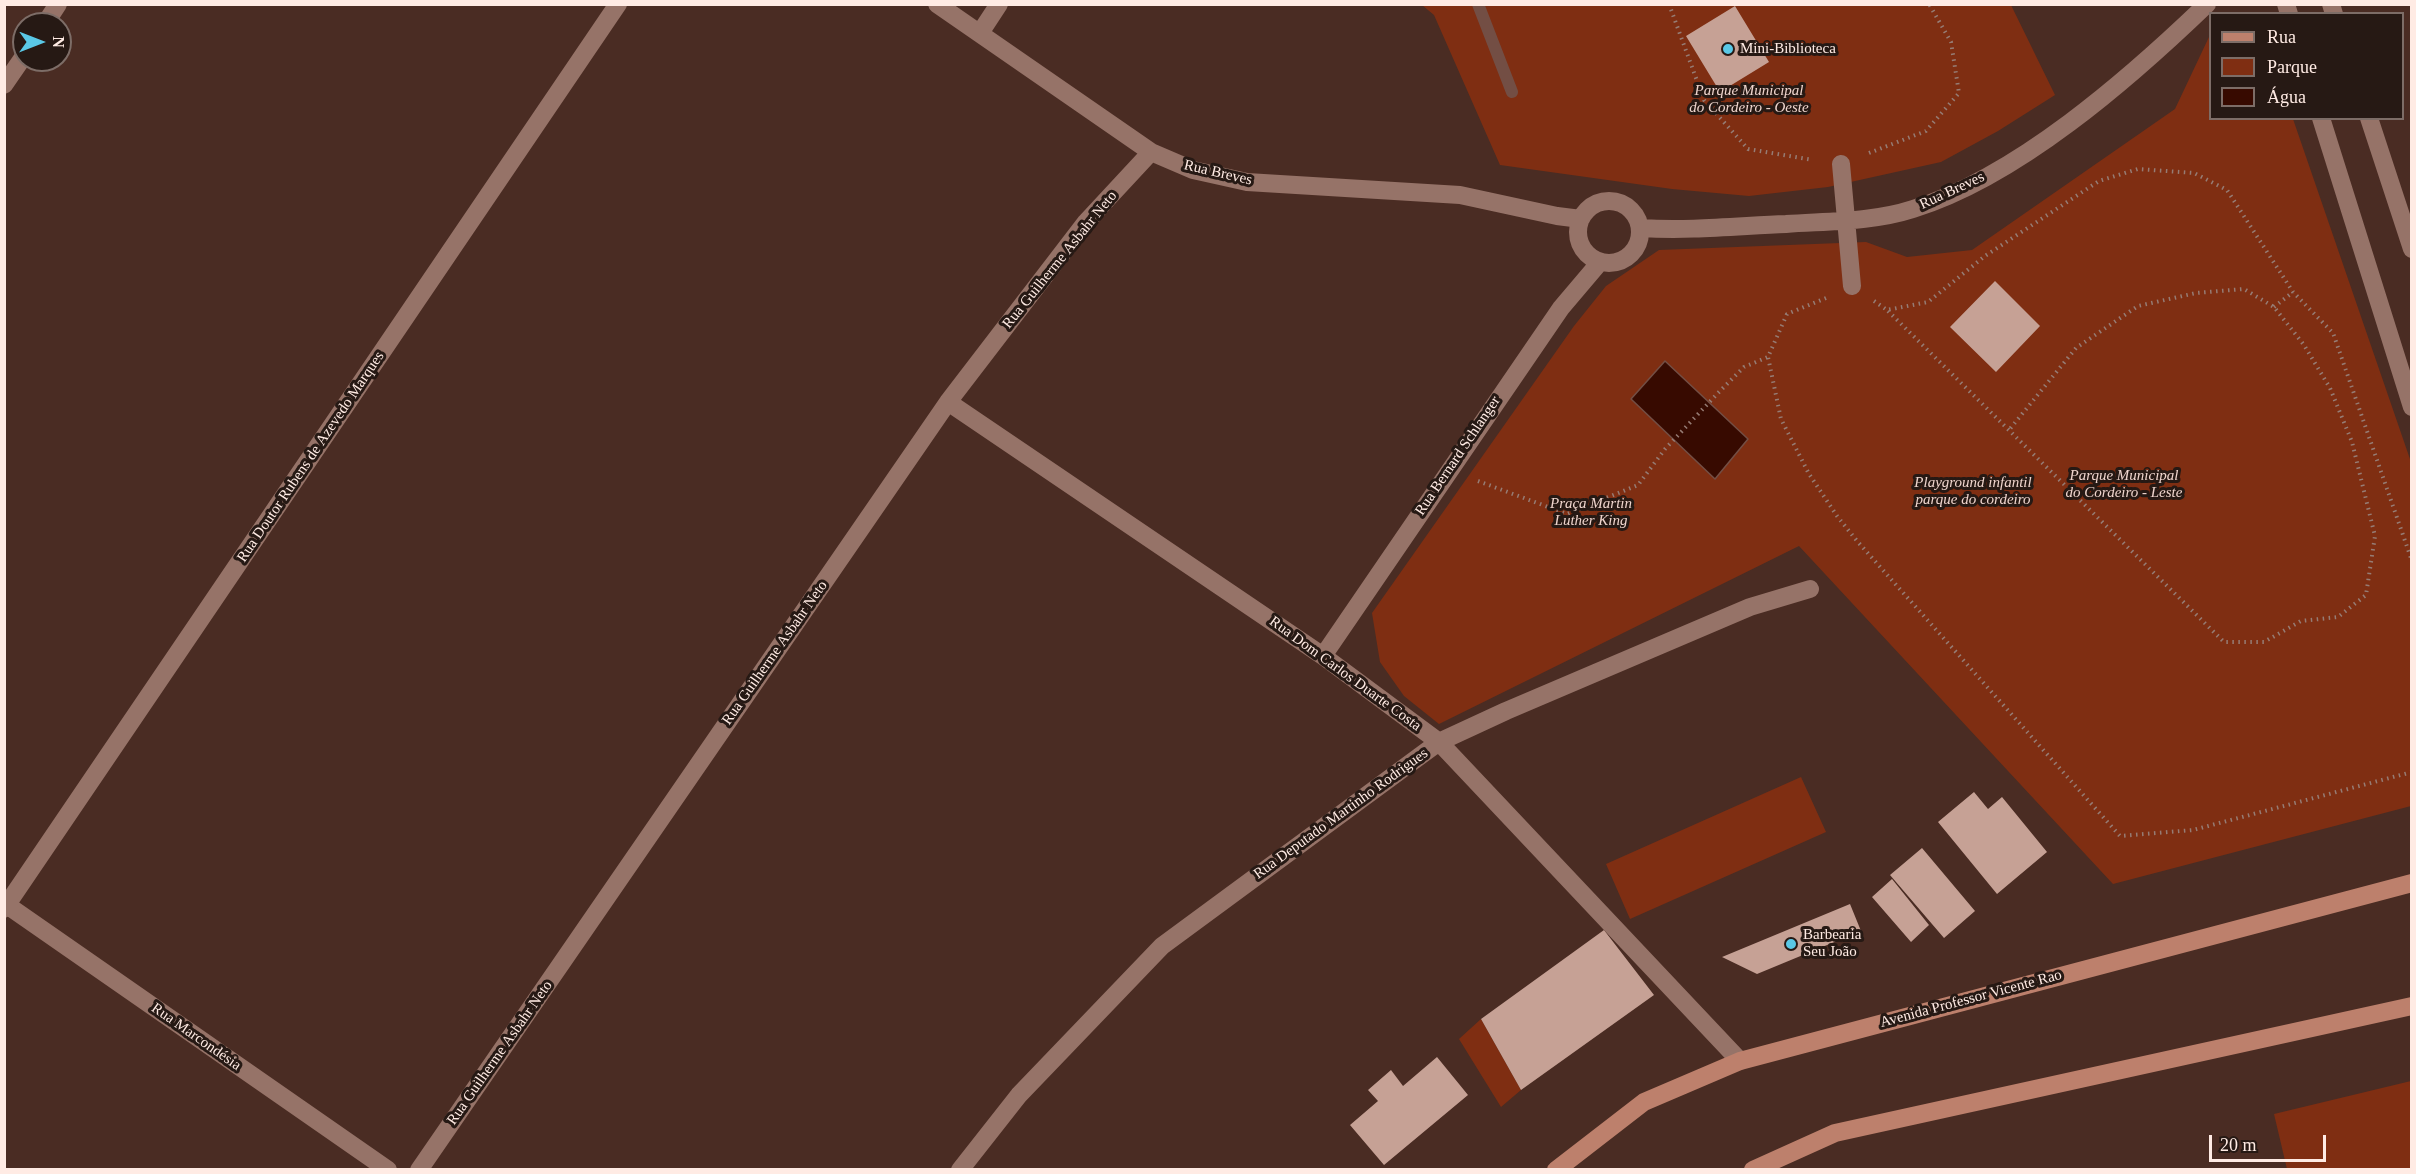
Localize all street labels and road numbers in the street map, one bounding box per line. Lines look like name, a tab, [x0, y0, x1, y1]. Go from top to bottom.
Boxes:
street label: Rua Breves	[1182, 156, 1254, 190]
street label: Rua Breves	[1917, 168, 1987, 214]
street label: Rua Guilherme Asbahr Neto	[999, 187, 1121, 333]
street label: Rua Doutor Rubens de Azevedo Marques	[234, 348, 388, 566]
street label: Rua Bernard Schlanger	[1411, 393, 1505, 519]
street label: Rua Guilherme Asbahr Neto	[718, 577, 832, 729]
street label: Rua Dom Carlos Duarte Costa	[1266, 613, 1424, 735]
street label: Rua Deputado Martinho Rodrigues	[1250, 745, 1432, 883]
street label: Avenida Professor Vicente Rao	[1878, 966, 2064, 1032]
street label: Rua Guilherme Asbahr Neto	[443, 977, 557, 1129]
street label: Rua Marcondésia	[148, 999, 244, 1075]

